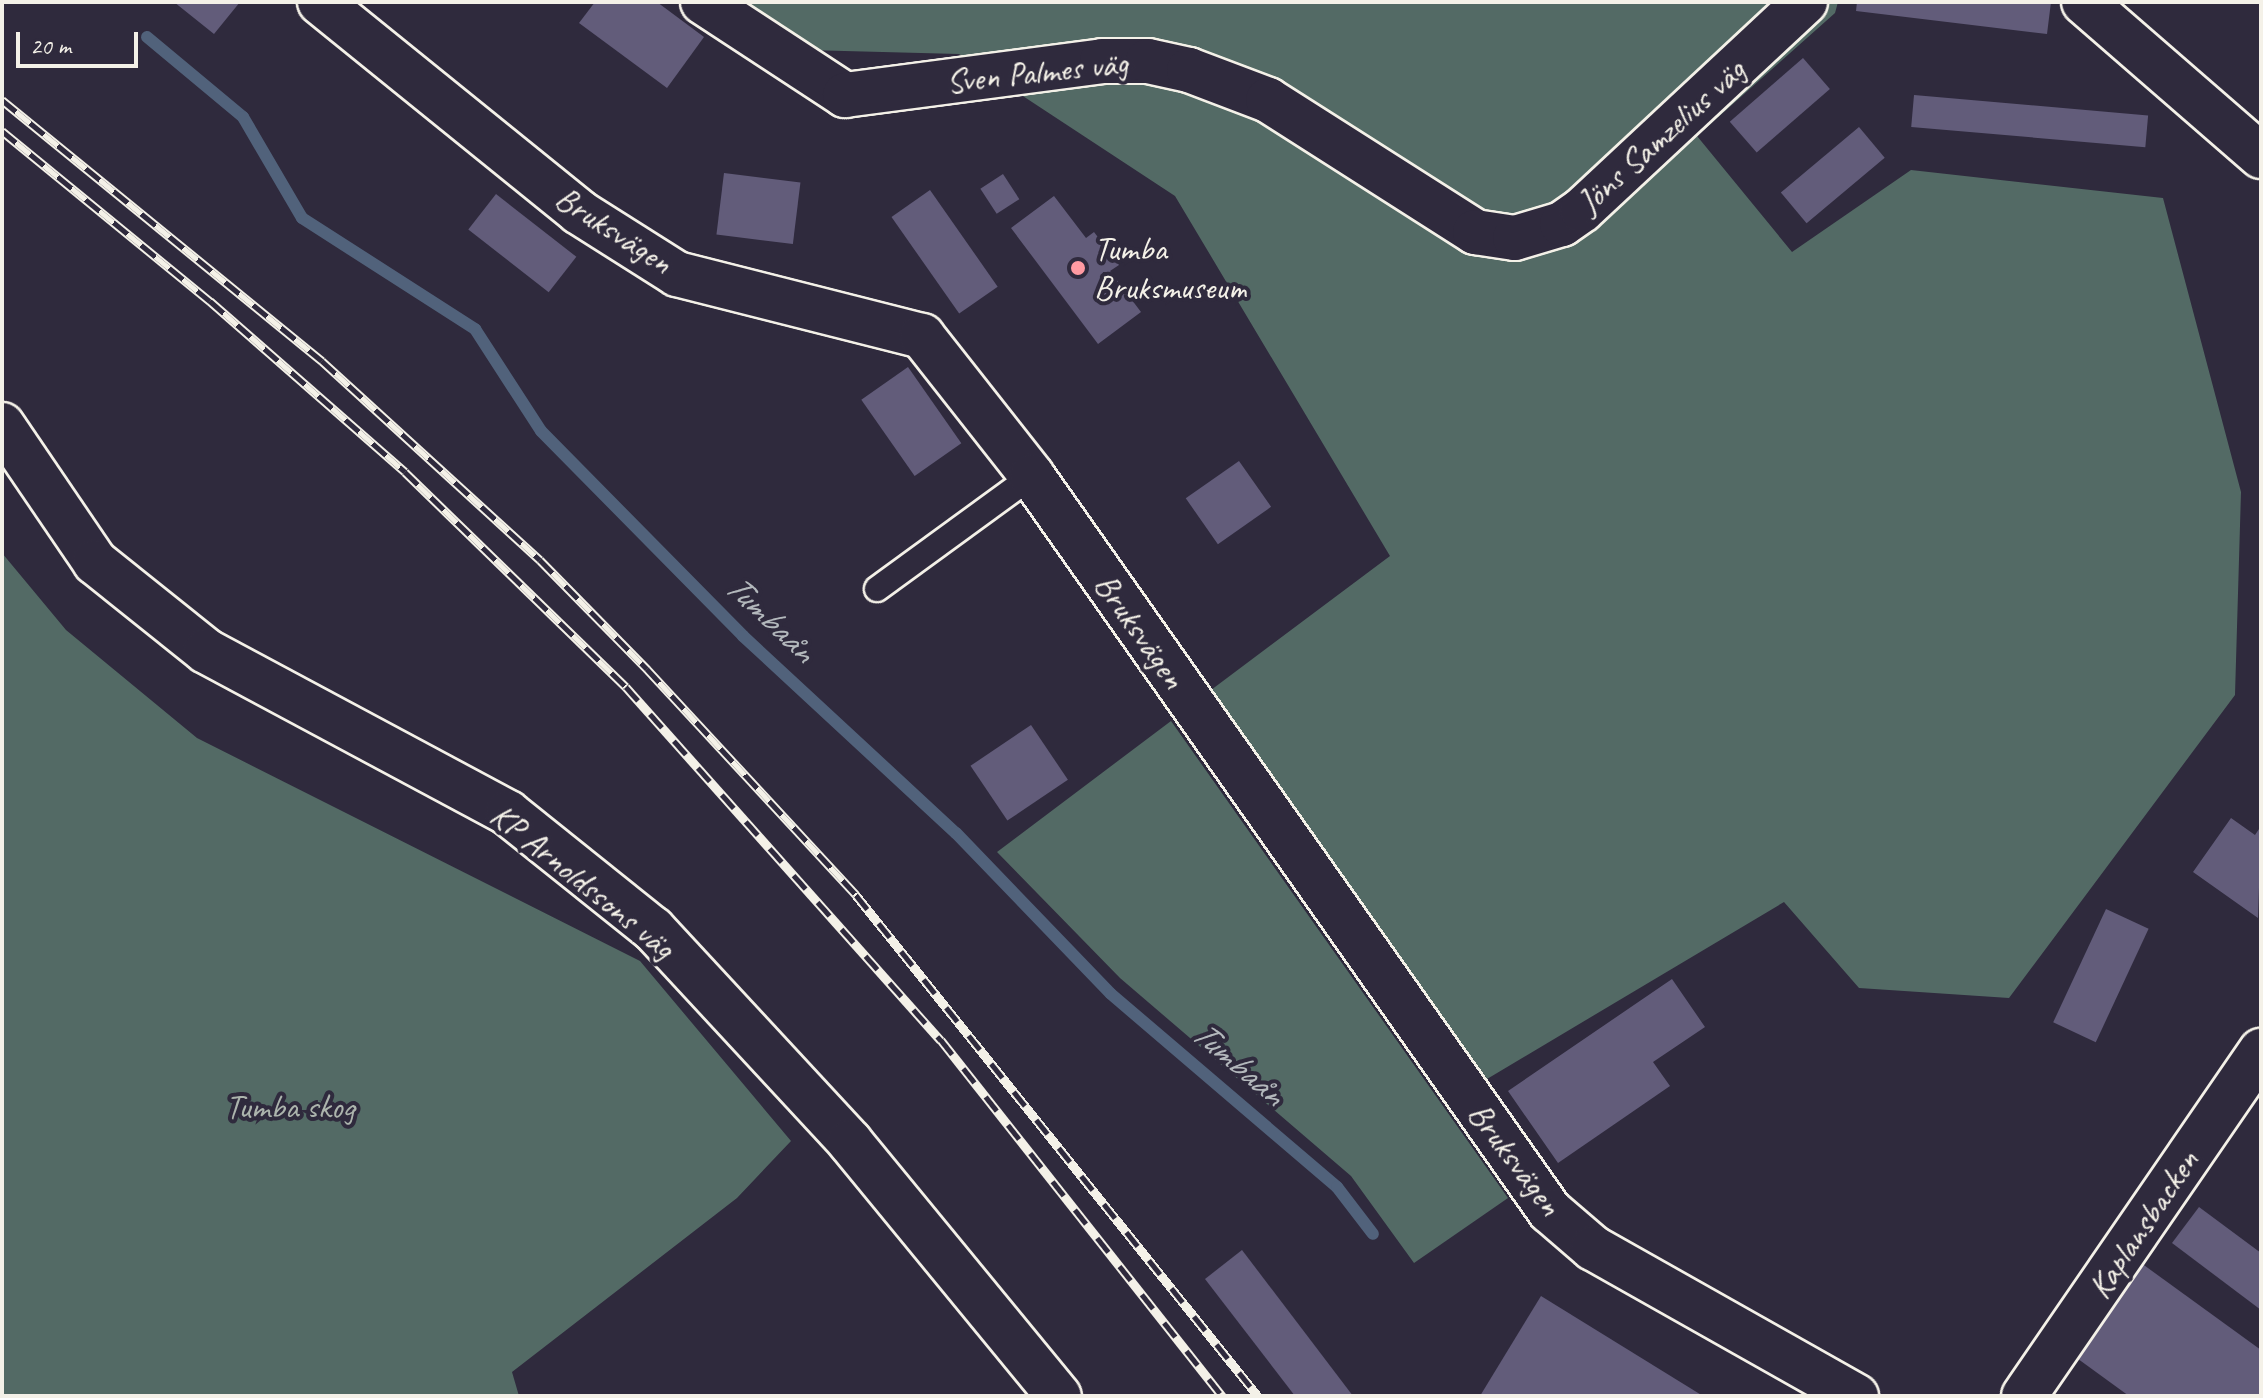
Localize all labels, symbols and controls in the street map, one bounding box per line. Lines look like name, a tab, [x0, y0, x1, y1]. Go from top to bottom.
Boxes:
scale bar	[20, 16, 142, 66]
text: 20 m	[30, 31, 71, 61]
street label: Sven Palmes väg	[943, 42, 1131, 102]
street label: Jöns Samzelius väg	[1569, 50, 1753, 222]
street label: Bruksvägen	[548, 177, 680, 283]
place label: Tumba Bruksmuseum	[1094, 228, 1246, 308]
marker: Tumba Bruksmuseum	[1069, 259, 1087, 277]
water label: Tumbaån	[716, 565, 824, 671]
street label: Bruksvägen	[1086, 566, 1194, 696]
street label: KP Arnoldssons väg	[483, 794, 683, 968]
water label: Tumbaån	[1183, 1011, 1293, 1115]
park label: Tumba skog	[226, 1087, 354, 1127]
street label: Bruksvägen	[1459, 1094, 1571, 1224]
street label: Kaplansbacken	[2079, 1142, 2207, 1306]

